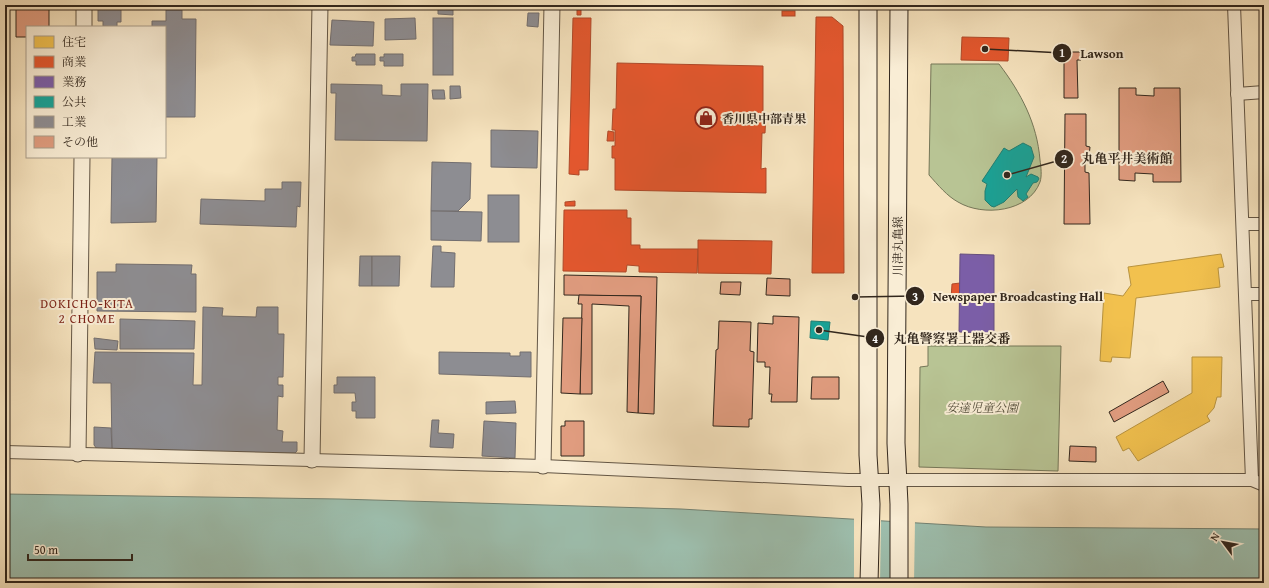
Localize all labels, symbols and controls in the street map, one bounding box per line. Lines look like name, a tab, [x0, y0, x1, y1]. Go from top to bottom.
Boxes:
legend	[26, 26, 166, 158]
text: 住宅	[62, 33, 86, 50]
callout: Lawson	[1052, 41, 1131, 66]
text: 1	[1059, 44, 1065, 61]
text: Lawson	[1081, 44, 1124, 63]
text: 商業	[62, 53, 86, 70]
text: 業務	[62, 73, 86, 90]
text: 公共	[62, 93, 86, 110]
shop icon: 香川県中部青果	[693, 105, 719, 131]
place label: 香川県中部青果	[722, 110, 807, 127]
text: 工業	[62, 113, 86, 130]
text: その他	[62, 133, 98, 150]
callout: 丸亀平井美術館	[1054, 146, 1181, 171]
text: 丸亀平井美術館	[1081, 149, 1173, 168]
text: 2	[1061, 150, 1067, 167]
street label: 川津丸亀線	[889, 216, 906, 276]
callout: Newspaper Broadcasting Hall	[905, 284, 1111, 309]
text: Newspaper Broadcasting Hall	[933, 287, 1103, 306]
text: 3	[912, 288, 918, 305]
district label: DOKICHO-KITA 2 CHOME	[40, 294, 134, 328]
callout: 丸亀警察署土器交番	[865, 326, 1018, 351]
text: 丸亀警察署土器交番	[893, 329, 1011, 348]
text: 4	[872, 330, 878, 347]
park label: 安達児童公園	[946, 399, 1020, 416]
north arrow	[1203, 522, 1243, 562]
text: N	[1206, 529, 1224, 544]
scale bar	[28, 536, 132, 562]
text: 50 m	[34, 541, 58, 558]

